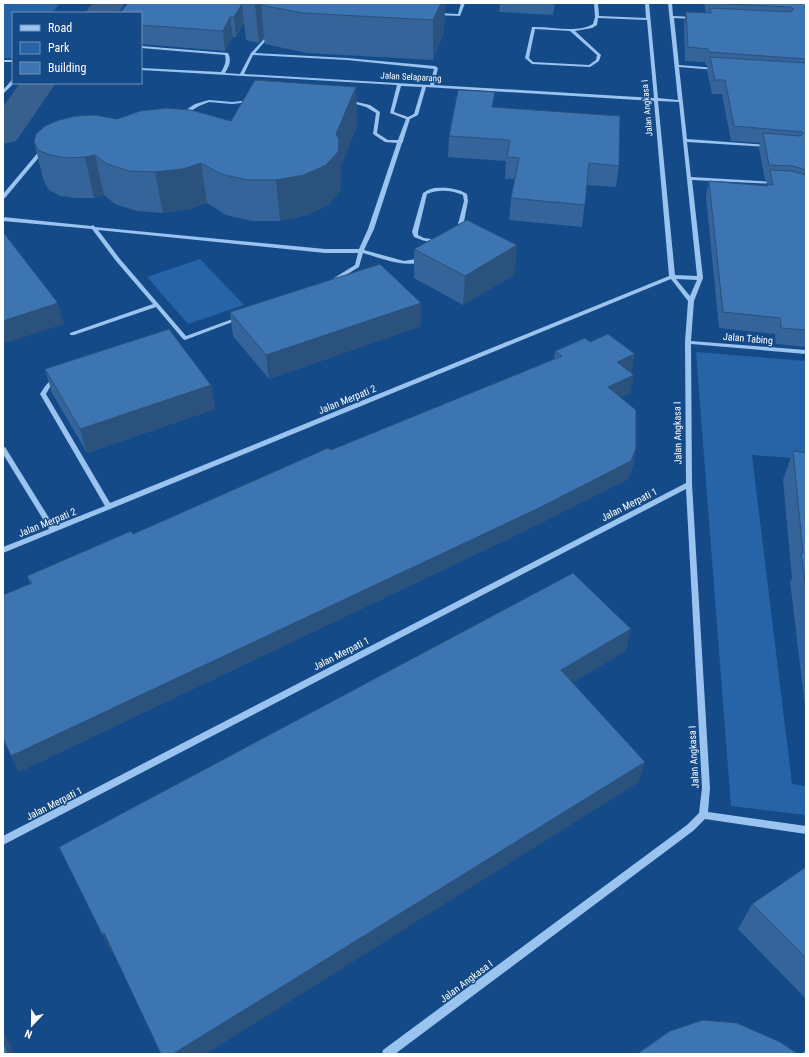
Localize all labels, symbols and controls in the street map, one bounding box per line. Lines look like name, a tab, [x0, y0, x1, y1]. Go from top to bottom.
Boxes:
legend	[12, 12, 142, 84]
text: Road	[48, 21, 72, 35]
text: Park	[48, 41, 70, 55]
text: Building	[48, 61, 86, 75]
street label: Jalan Selaparang	[380, 70, 442, 84]
street label: Jalan Angkasa I	[640, 79, 654, 137]
street label: Jalan Tabing	[723, 331, 773, 346]
street label: Jalan Merpati 2	[317, 383, 378, 416]
street label: Jalan Angkasa I	[671, 401, 684, 465]
street label: Jalan Merpati 1	[599, 486, 659, 523]
street label: Jalan Merpati 2	[17, 506, 78, 539]
street label: Jalan Merpati 1	[311, 635, 371, 672]
street label: Jalan Angkasa I	[686, 725, 701, 789]
street label: Jalan Merpati 1	[24, 785, 84, 822]
street label: Jalan Angkasa I	[438, 958, 495, 1005]
north arrow	[12, 1005, 52, 1045]
text: N	[23, 1026, 34, 1041]

